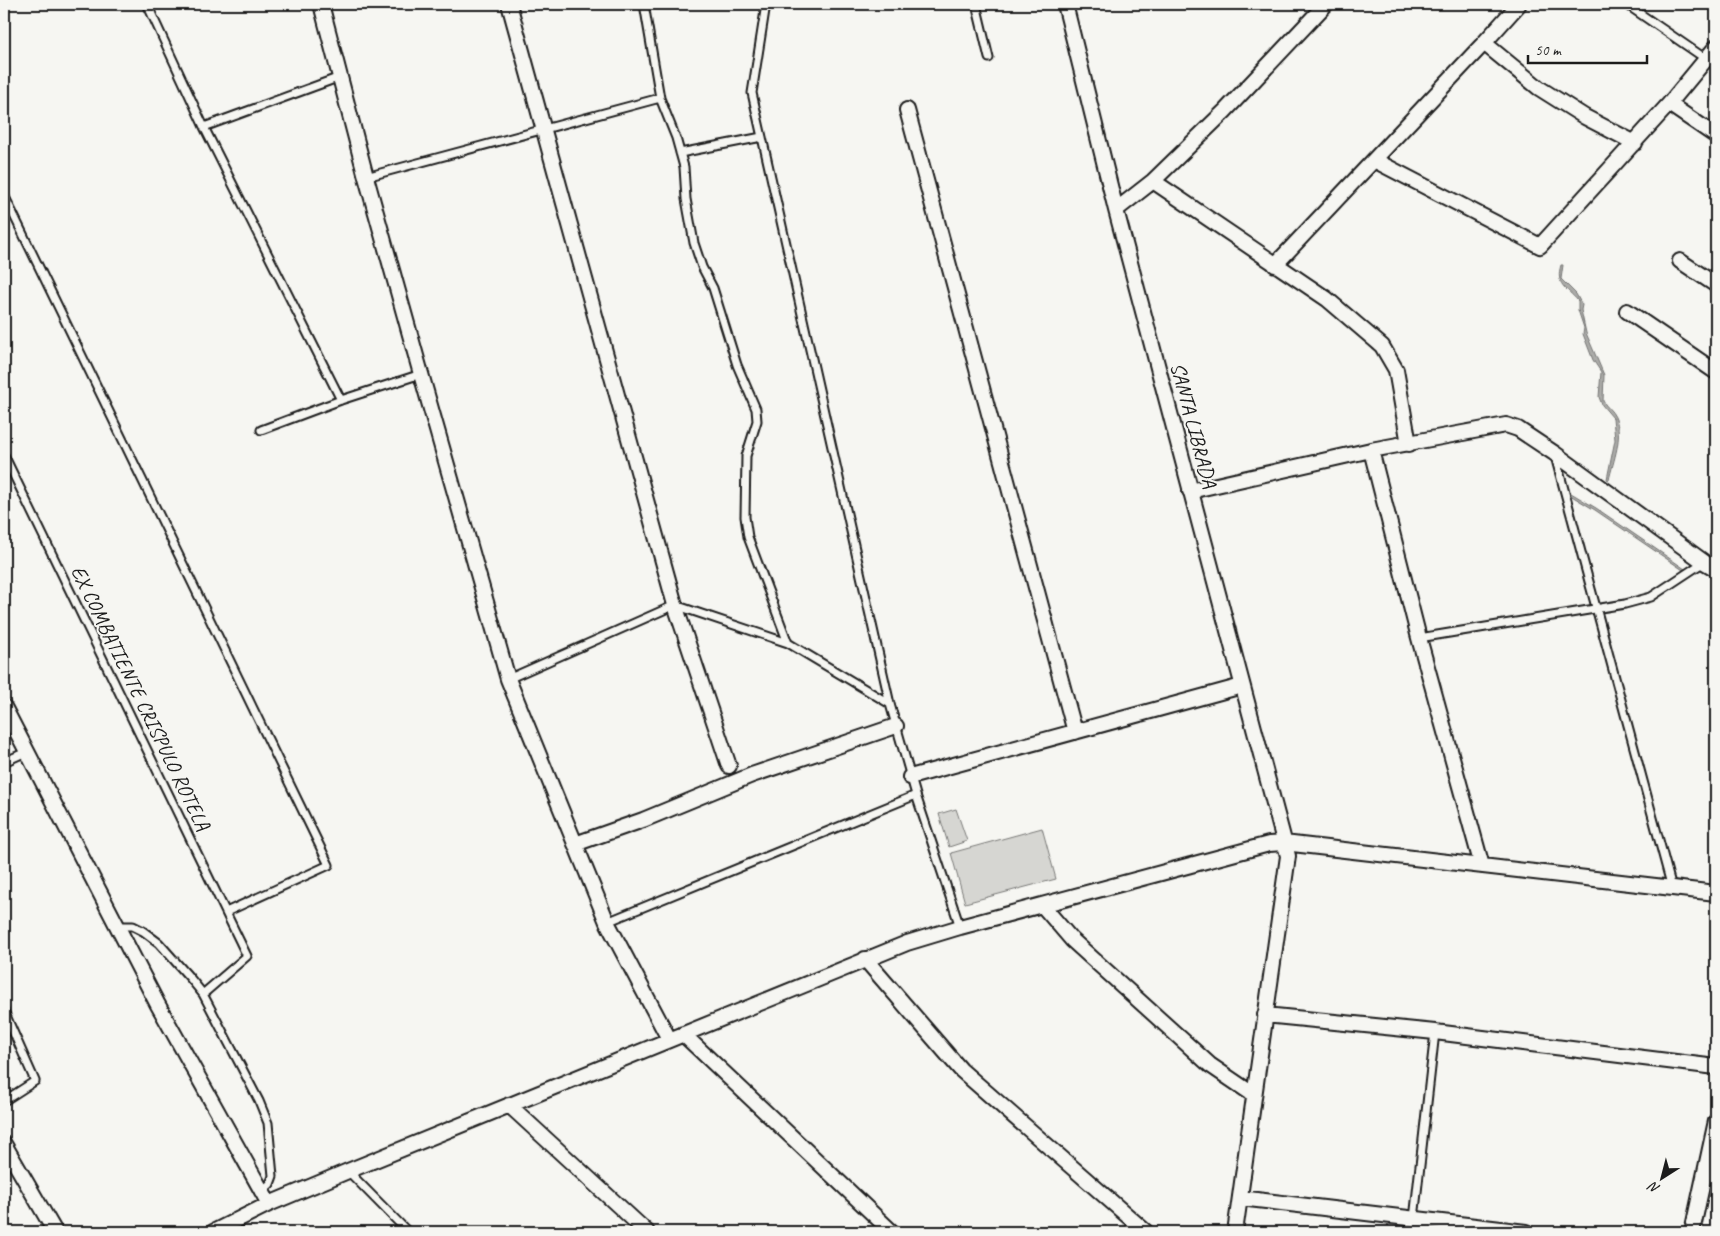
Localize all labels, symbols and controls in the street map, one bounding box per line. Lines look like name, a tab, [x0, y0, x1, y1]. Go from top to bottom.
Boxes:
scale bar	[1528, 32, 1646, 64]
text: 50 m	[1535, 41, 1562, 60]
street label: SANTA LIBRADA	[1165, 360, 1223, 491]
street label: EX COMBATIENTE CRISPULO ROTELA	[65, 561, 217, 835]
north arrow	[1638, 1154, 1688, 1204]
text: N	[1644, 1177, 1663, 1198]

